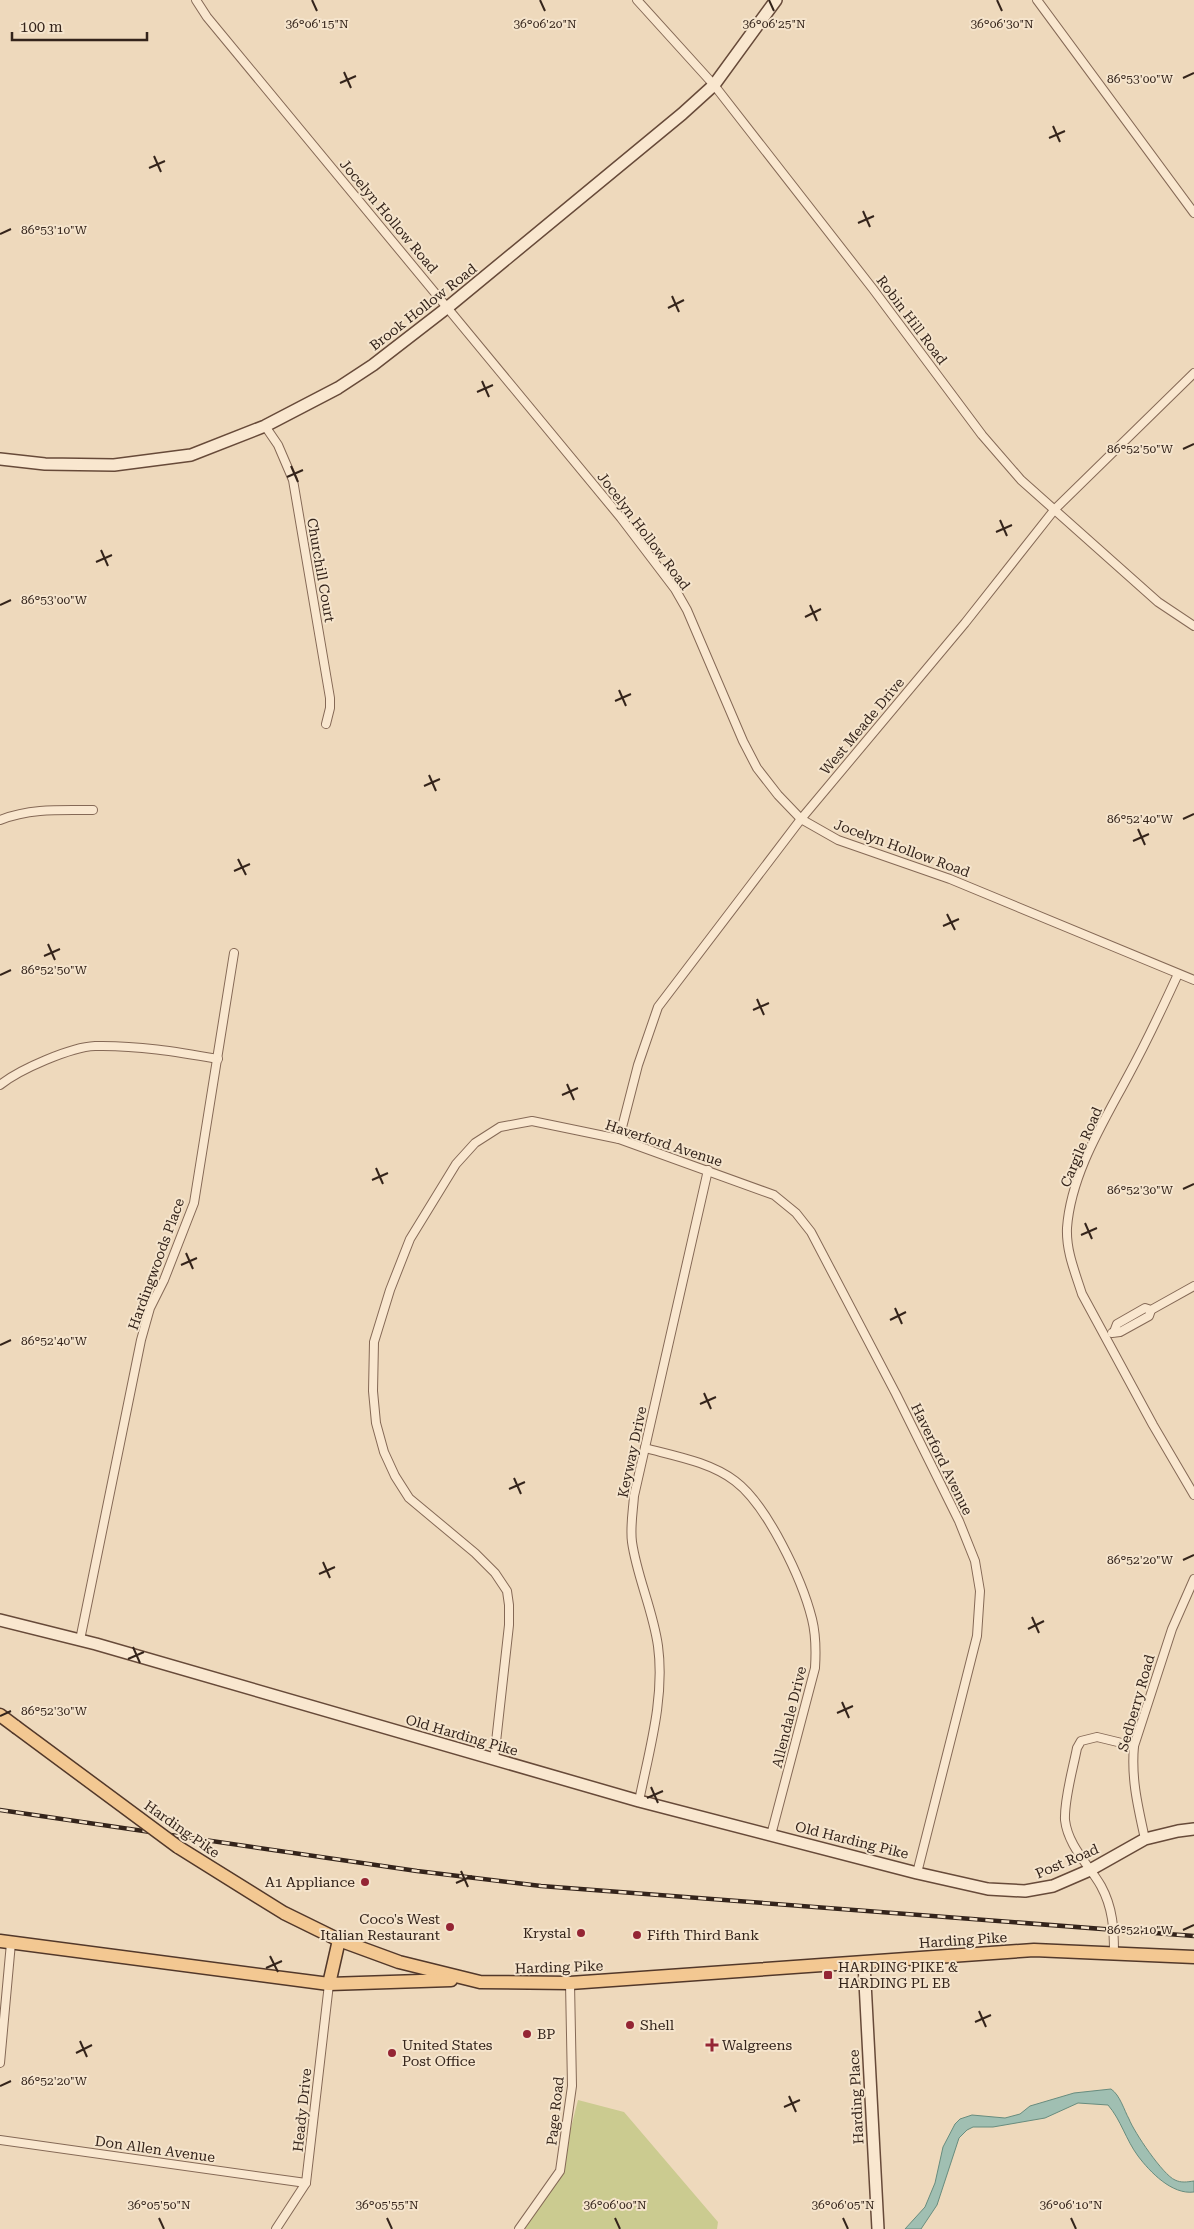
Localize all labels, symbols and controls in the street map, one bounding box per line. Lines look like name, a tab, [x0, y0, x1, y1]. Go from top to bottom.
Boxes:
scale bar	[12, 10, 148, 42]
text: 36°06'15"N	[285, 17, 349, 31]
text: 36°06'20"N	[513, 17, 577, 31]
text: 36°06'25"N	[742, 17, 806, 31]
text: 36°06'30"N	[970, 17, 1034, 31]
text: 100 m	[20, 18, 63, 36]
text: 86°53'00"W	[1107, 72, 1174, 86]
street label: Jocelyn Hollow Road	[337, 156, 441, 276]
text: 86°53'10"W	[21, 223, 88, 237]
street label: Brook Hollow Road	[366, 260, 480, 354]
street label: Robin Hill Road	[873, 272, 951, 368]
text: 86°52'50"W	[1107, 442, 1174, 456]
street label: Jocelyn Hollow Road	[594, 469, 694, 593]
street label: Churchill Court	[304, 517, 338, 623]
text: 86°53'00"W	[21, 593, 88, 607]
street label: West Meade Drive	[817, 674, 907, 778]
text: 86°52'40"W	[1107, 812, 1174, 826]
street label: Jocelyn Hollow Road	[832, 816, 972, 880]
text: 86°52'50"W	[21, 963, 88, 977]
street label: Cargile Road	[1057, 1104, 1105, 1189]
street label: Haverford Avenue	[603, 1116, 725, 1170]
text: 86°52'30"W	[1107, 1183, 1174, 1197]
street label: Hardingwoods Place	[125, 1196, 187, 1332]
text: 86°52'40"W	[21, 1334, 88, 1348]
street label: Haverford Avenue	[908, 1401, 976, 1518]
street label: Keyway Drive	[615, 1405, 650, 1499]
text: 86°52'20"W	[1107, 1553, 1174, 1567]
street label: Sedberry Road	[1114, 1653, 1158, 1753]
street label: Allendale Drive	[769, 1664, 809, 1769]
text: 86°52'30"W	[21, 1704, 88, 1718]
street label: Old Harding Pike	[404, 1711, 520, 1759]
street label: Harding Pike	[141, 1797, 223, 1861]
street label: Old Harding Pike	[794, 1818, 911, 1862]
street label: Post Road	[1033, 1841, 1101, 1881]
place label: A1 Appliance	[265, 1874, 355, 1890]
marker: A1 Appliance	[359, 1876, 371, 1888]
place label: Coco's West Italian Restaurant	[320, 1911, 440, 1943]
marker: Coco's West Italian Restaurant	[444, 1921, 456, 1933]
text: 86°52'10"W	[1107, 1923, 1174, 1937]
place label: Krystal	[523, 1925, 572, 1941]
marker: Krystal	[575, 1927, 587, 1939]
place label: Fifth Third Bank	[647, 1927, 759, 1943]
marker: Fifth Third Bank	[631, 1929, 643, 1941]
street label: Harding Pike	[918, 1929, 1008, 1951]
street label: Harding Pike	[515, 1957, 604, 1977]
place label: HARDING PIKE & HARDING PL EB	[838, 1959, 958, 1991]
marker: HARDING PIKE & HARDING PL EB	[822, 1969, 834, 1981]
place label: Shell	[640, 2017, 675, 2033]
marker: Shell	[624, 2019, 636, 2031]
place label: BP	[537, 2026, 555, 2042]
marker: BP	[521, 2028, 533, 2040]
place label: United States Post Office	[402, 2037, 493, 2069]
place label: Walgreens	[722, 2037, 793, 2053]
marker: Walgreens	[706, 2039, 718, 2051]
marker: United States Post Office	[386, 2047, 398, 2059]
street label: Harding Place	[846, 2049, 866, 2145]
street label: Heady Drive	[290, 2067, 314, 2153]
text: 86°52'20"W	[21, 2074, 88, 2088]
street label: Page Road	[543, 2076, 567, 2146]
street label: Don Allen Avenue	[94, 2133, 216, 2165]
text: 36°05'50"N	[127, 2198, 191, 2212]
text: 36°05'55"N	[355, 2198, 419, 2212]
text: 36°06'00"N	[583, 2198, 647, 2212]
text: 36°06'05"N	[811, 2198, 875, 2212]
text: 36°06'10"N	[1039, 2198, 1103, 2212]

